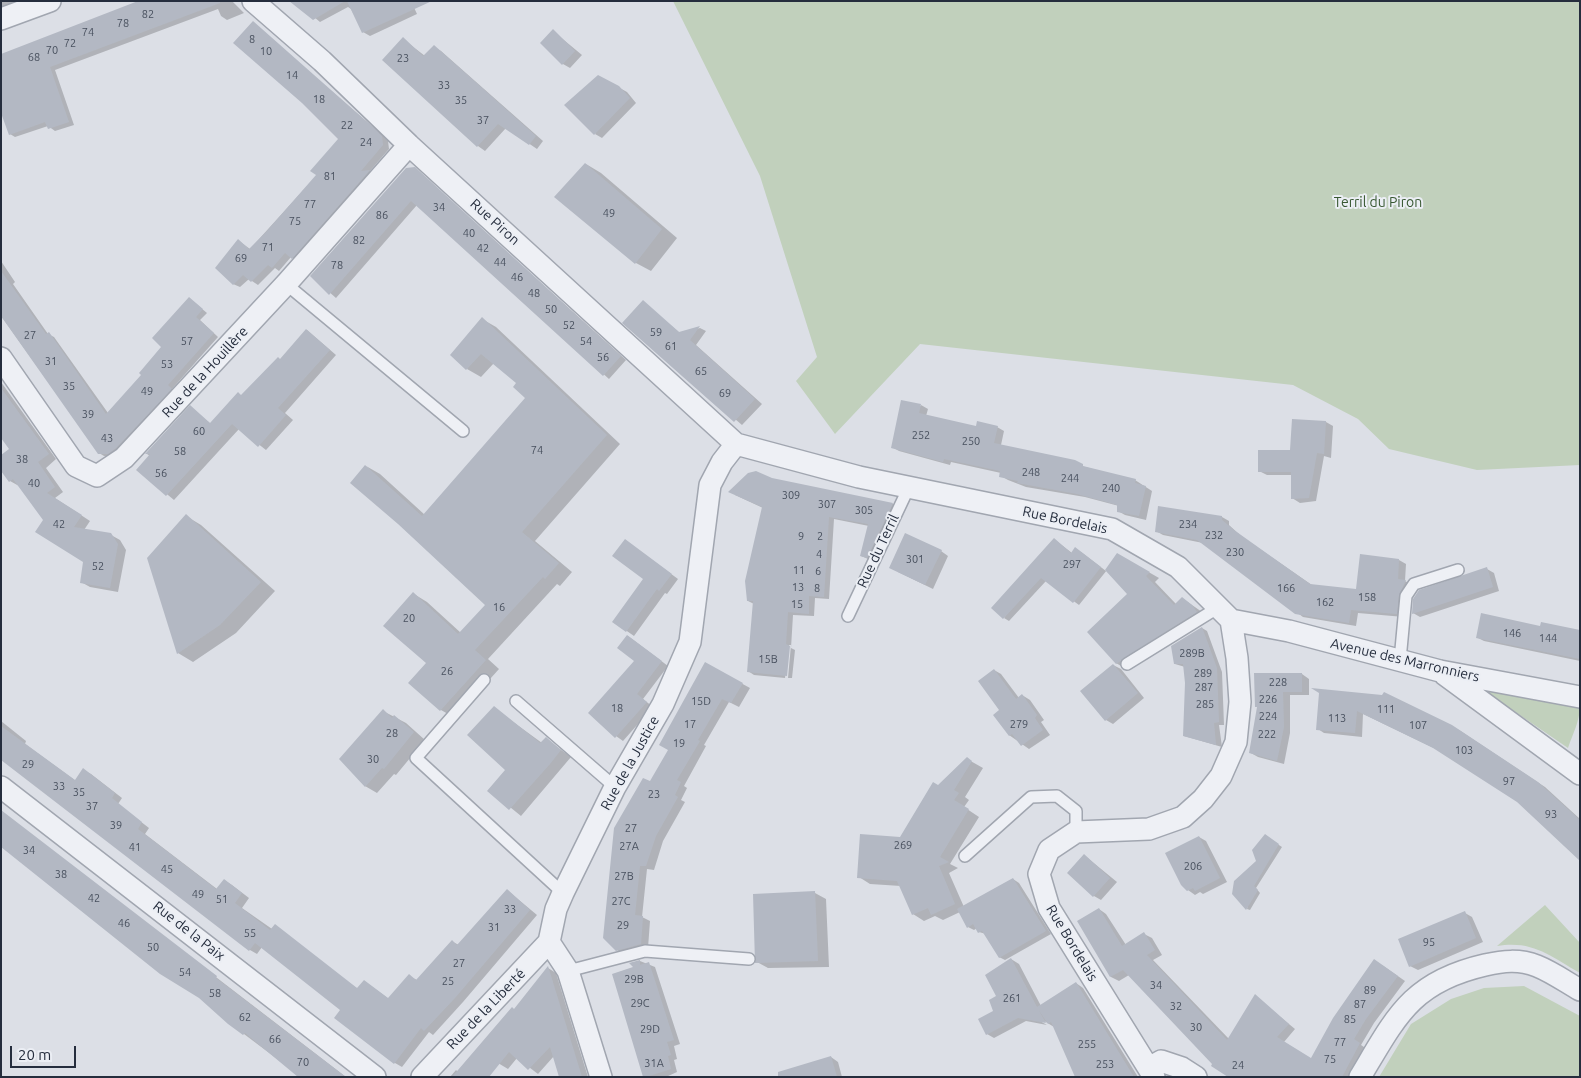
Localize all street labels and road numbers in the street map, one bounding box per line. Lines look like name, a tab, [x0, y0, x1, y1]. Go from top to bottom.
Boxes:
street label: Rue Piron	[467, 195, 523, 249]
street label: Rue de la Houillère	[159, 323, 251, 421]
street label: Rue Bordelais	[1021, 503, 1109, 537]
street label: Rue du Terril	[854, 511, 902, 591]
street label: Avenue des Marronniers	[1329, 635, 1481, 685]
street label: Rue de la Justice	[597, 713, 663, 813]
street label: Rue de la Paix	[150, 898, 228, 964]
street label: Rue Bordelais	[1043, 902, 1101, 984]
street label: Rue de la Liberté	[443, 965, 529, 1053]

